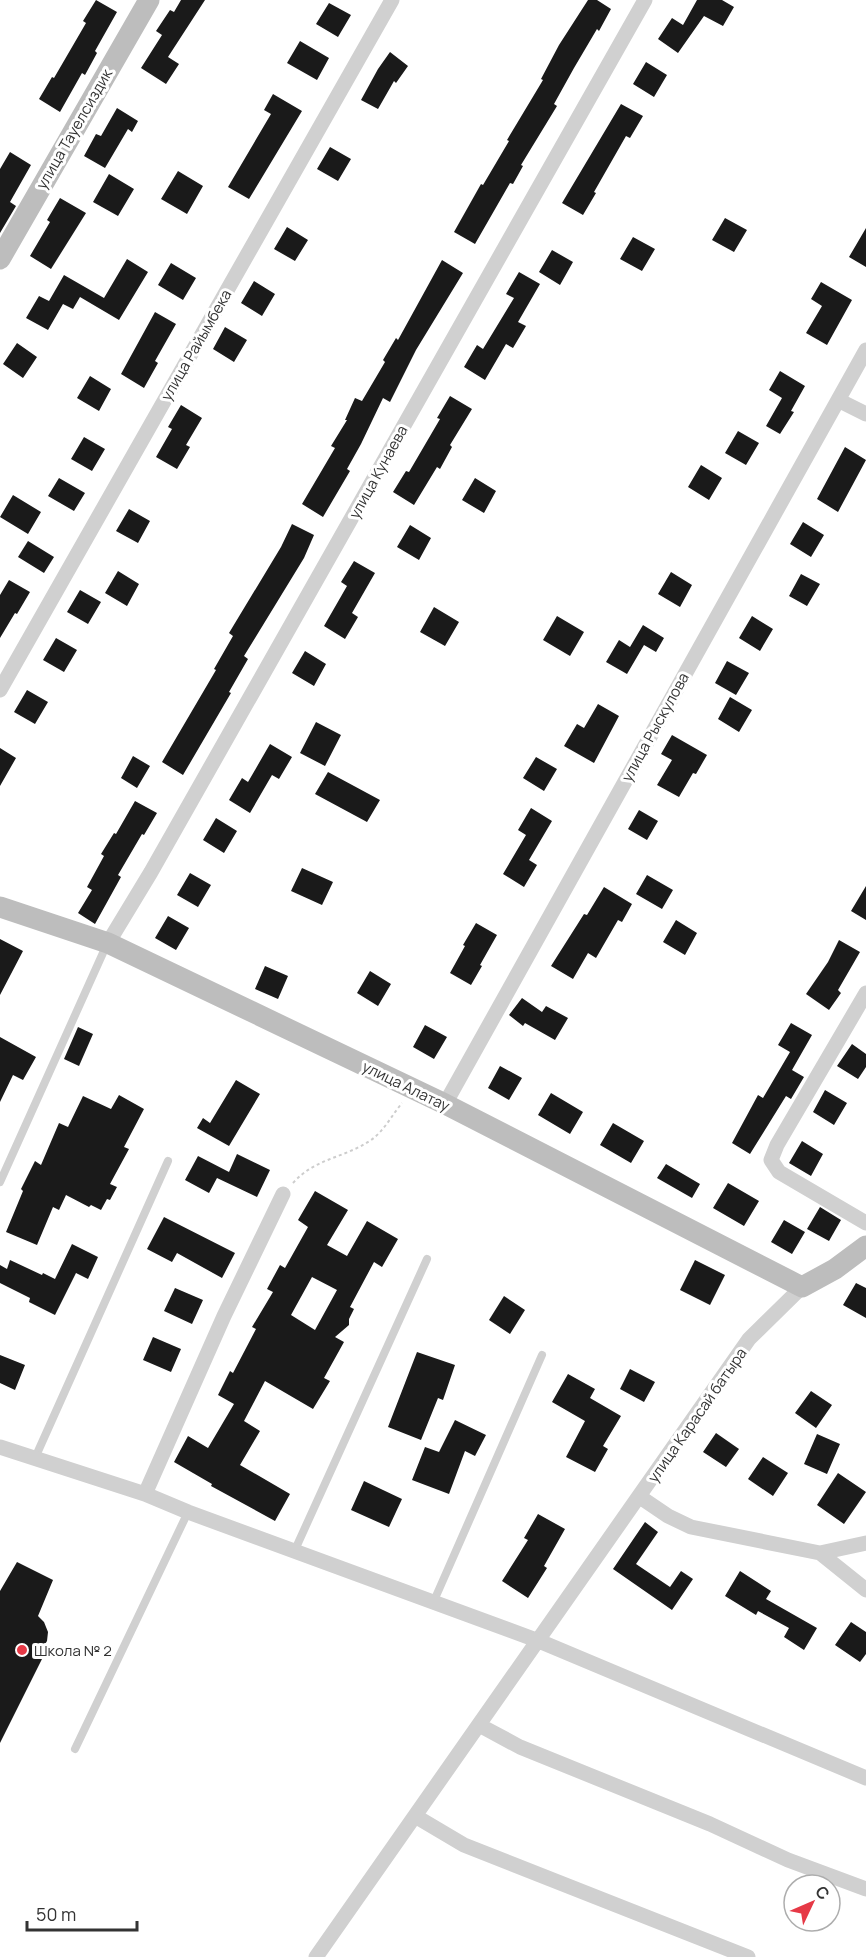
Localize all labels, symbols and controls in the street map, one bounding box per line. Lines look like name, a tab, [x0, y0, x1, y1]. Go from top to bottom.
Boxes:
street label: улица Тауелсиздик	[31, 64, 117, 193]
street label: улица Райымбека	[156, 286, 236, 404]
street label: улица Кунаева	[344, 421, 412, 523]
street label: улица Рыскулова	[616, 669, 694, 785]
street label: улица Алатау	[359, 1056, 453, 1116]
street label: улица Карасай батыра	[643, 1343, 751, 1487]
place label: Школа № 2	[34, 1640, 112, 1661]
marker: Школа № 2	[15, 1643, 29, 1657]
north arrow	[782, 1873, 842, 1933]
text: С	[811, 1881, 835, 1905]
scale bar	[27, 1894, 136, 1932]
text: 50 m	[36, 1902, 76, 1926]

